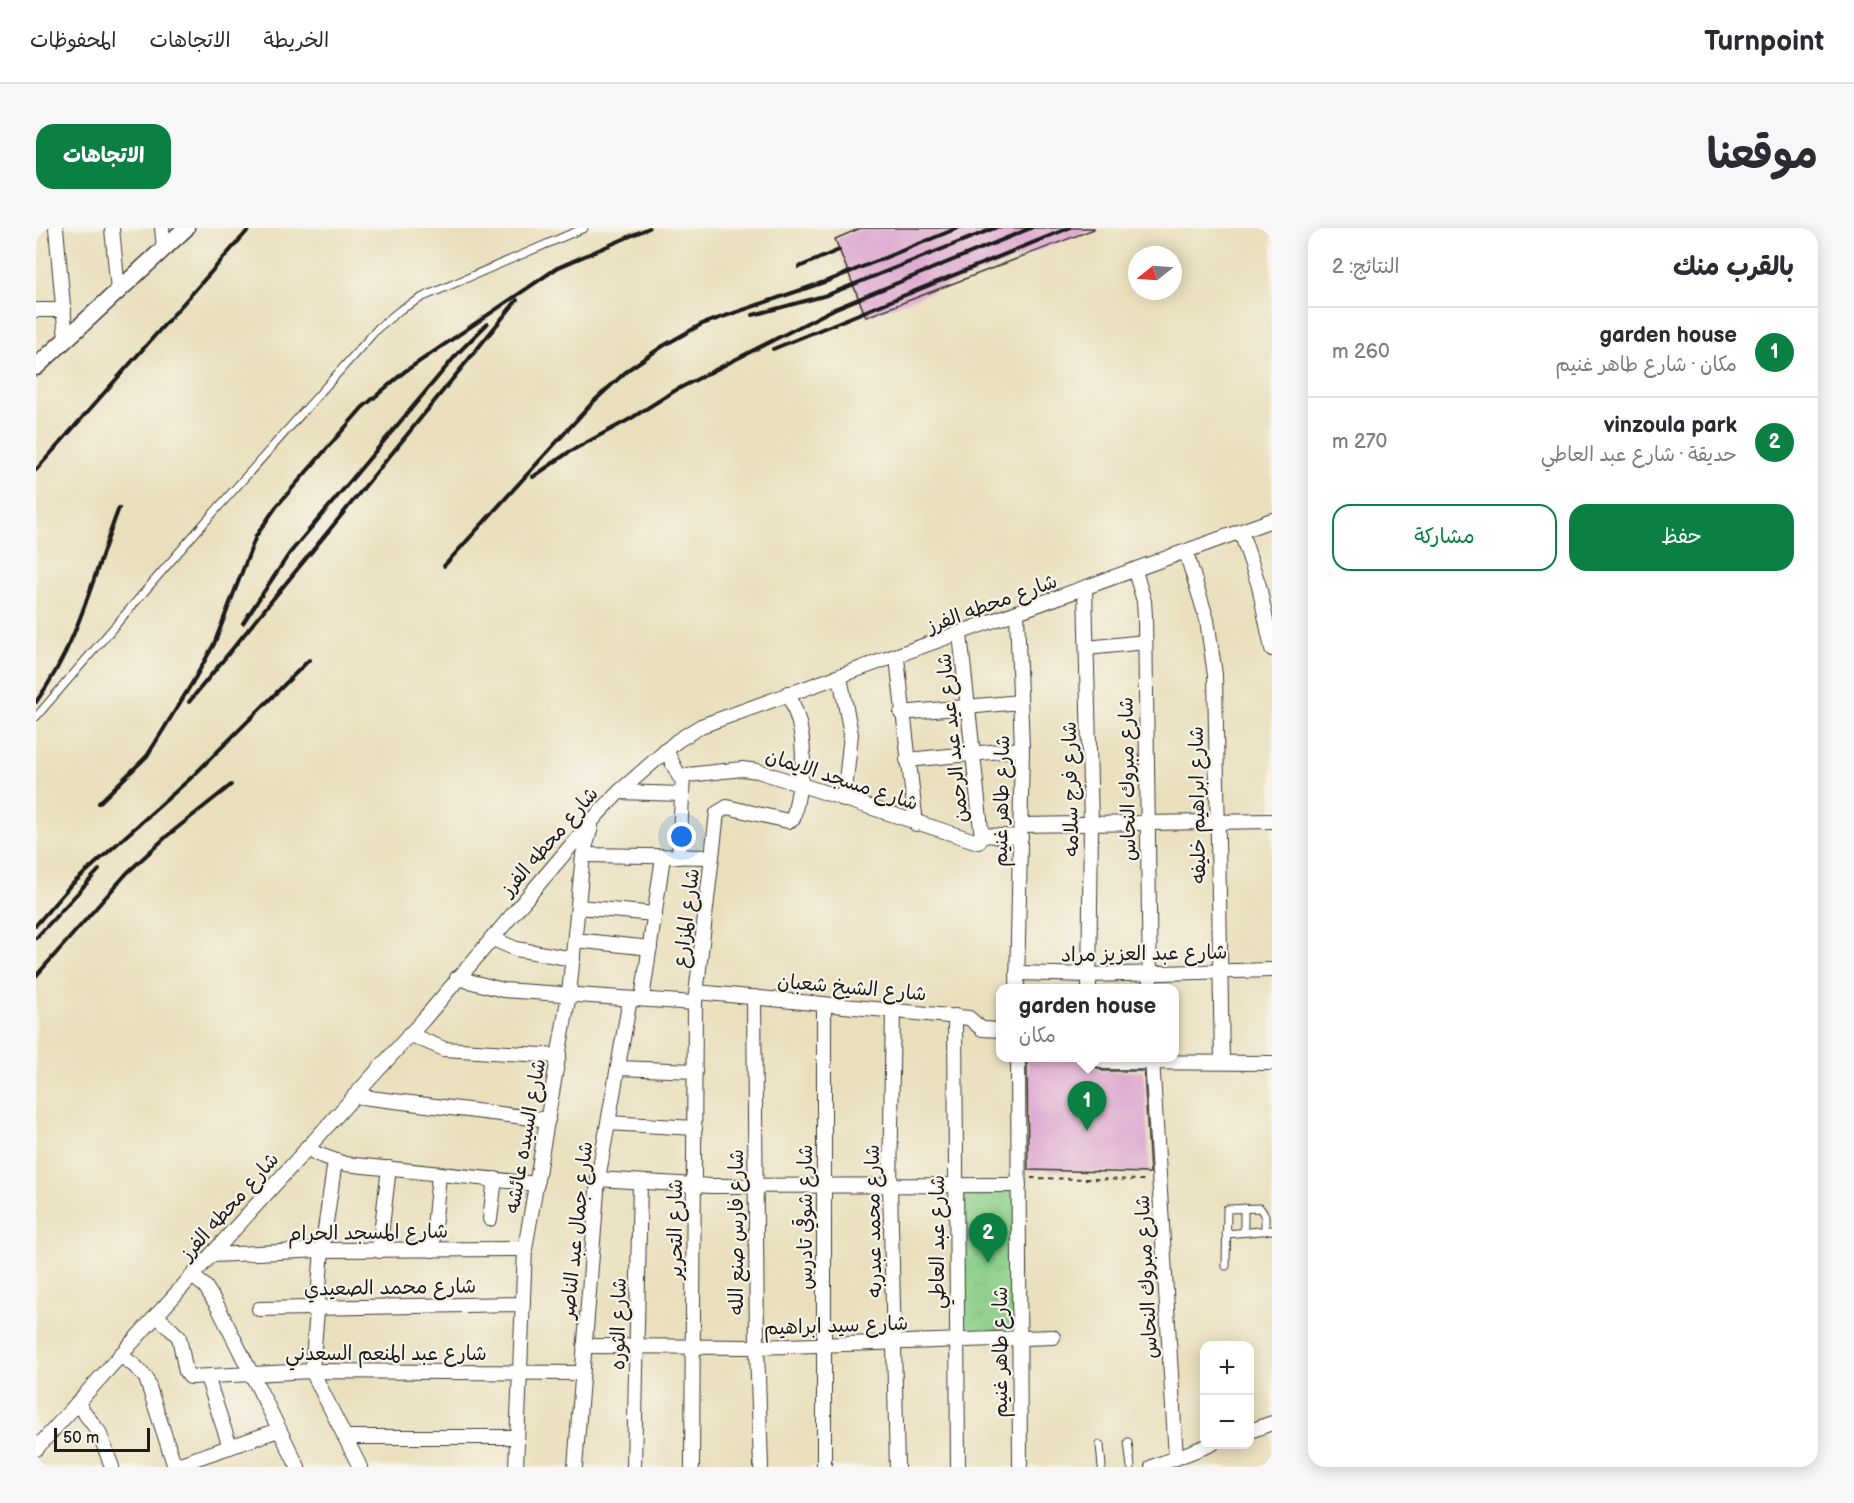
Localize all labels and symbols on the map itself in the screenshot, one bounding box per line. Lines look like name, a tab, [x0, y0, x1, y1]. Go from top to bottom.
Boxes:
north arrow	[1128, 246, 1182, 300]
street label: شارع محطه الفرز	[922, 569, 1061, 640]
street label: شارع عيد عبد الرحمن	[932, 652, 975, 824]
street label: شارع مبروك النحاس	[1115, 697, 1142, 861]
street label: شارع فرج سلامه	[1058, 721, 1085, 857]
street label: شارع ابراهيم خليفه	[1185, 726, 1213, 884]
street label: شارع طاهر غنيم	[989, 735, 1017, 867]
street label: شارع مسجد الايمان	[762, 744, 921, 817]
street label: شارع محطه الفرز	[495, 782, 604, 903]
your location	[667, 822, 696, 851]
street label: شارع المزارع	[669, 867, 706, 969]
street label: شارع عبد العزيز مراد	[1061, 941, 1227, 968]
street label: شارع الشيخ شعبان	[776, 970, 928, 1007]
street label: شارع السيده عائشه	[501, 1057, 552, 1216]
pin: 1	[1068, 1082, 1106, 1131]
street label: شارع جمال عبد الناصر	[556, 1140, 599, 1322]
street label: شارع شوقي تادرس	[792, 1144, 819, 1290]
street label: شارع محمد عبدربه	[861, 1144, 888, 1298]
street label: شارع محطه الفرز	[174, 1148, 285, 1268]
street label: شارع فارس صنع الله	[725, 1149, 751, 1315]
street label: شارع عبد العاطي	[926, 1175, 955, 1309]
street label: شارع التحرير	[664, 1179, 689, 1281]
street label: شارع مبروك النحاس	[1131, 1194, 1164, 1360]
pin: 2	[968, 1214, 1008, 1263]
street label: شارع المسجد الحرام	[288, 1220, 448, 1249]
street label: شارع محمد الصعيدي	[304, 1274, 476, 1304]
street label: شارع الثوره	[606, 1278, 633, 1370]
street label: شارع طاهر غنيم	[989, 1286, 1015, 1418]
street label: شارع سيد ابراهيم	[763, 1311, 909, 1343]
street label: شارع عبد المنعم السعدني	[285, 1342, 487, 1371]
scale bar	[54, 1425, 150, 1452]

